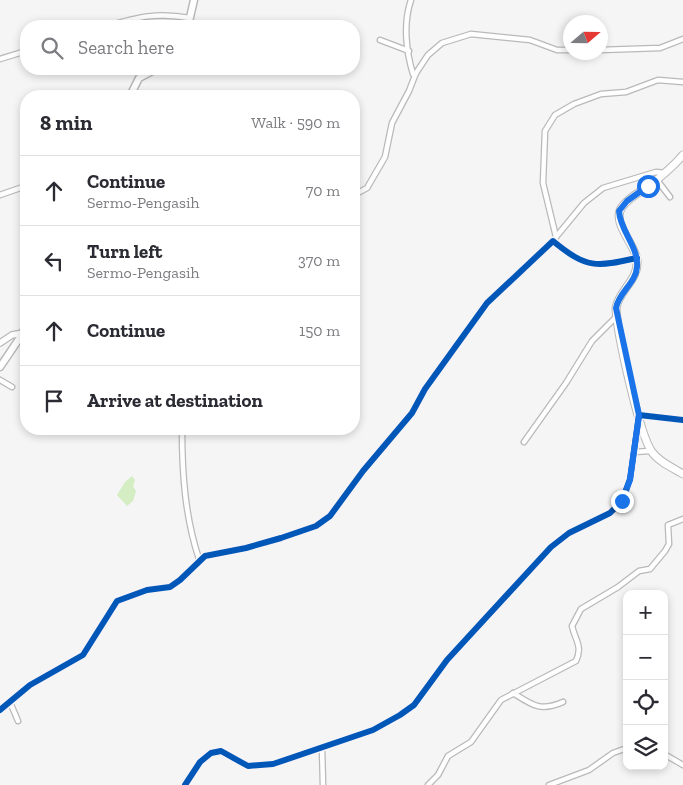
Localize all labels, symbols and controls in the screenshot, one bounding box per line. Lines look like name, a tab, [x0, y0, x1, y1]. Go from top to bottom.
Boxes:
north arrow	[563, 15, 608, 60]
search box	[20, 20, 360, 75]
icon: search	[38, 34, 66, 62]
text: Search here	[78, 36, 174, 59]
text: 8 min	[40, 110, 92, 135]
text: Walk · 590 m	[251, 113, 340, 132]
text: Continue	[87, 170, 165, 193]
route start	[637, 175, 660, 198]
icon: ahead	[40, 177, 68, 205]
text: 70 m	[306, 181, 340, 200]
text: Sermo-Pengasih	[87, 193, 199, 212]
text: Turn left	[87, 240, 162, 263]
icon: left	[40, 247, 68, 275]
text: 370 m	[298, 251, 340, 270]
text: Sermo-Pengasih	[87, 263, 199, 282]
icon: ahead	[40, 317, 68, 345]
text: Continue	[87, 319, 165, 342]
text: 150 m	[299, 321, 340, 340]
icon: arrive	[40, 387, 68, 415]
text: Arrive at destination	[87, 389, 263, 412]
route end	[611, 490, 634, 513]
map controls	[623, 590, 668, 770]
button: +	[623, 590, 668, 635]
button: −	[623, 635, 668, 680]
button: locate	[623, 680, 668, 725]
button: layers	[623, 725, 668, 770]

